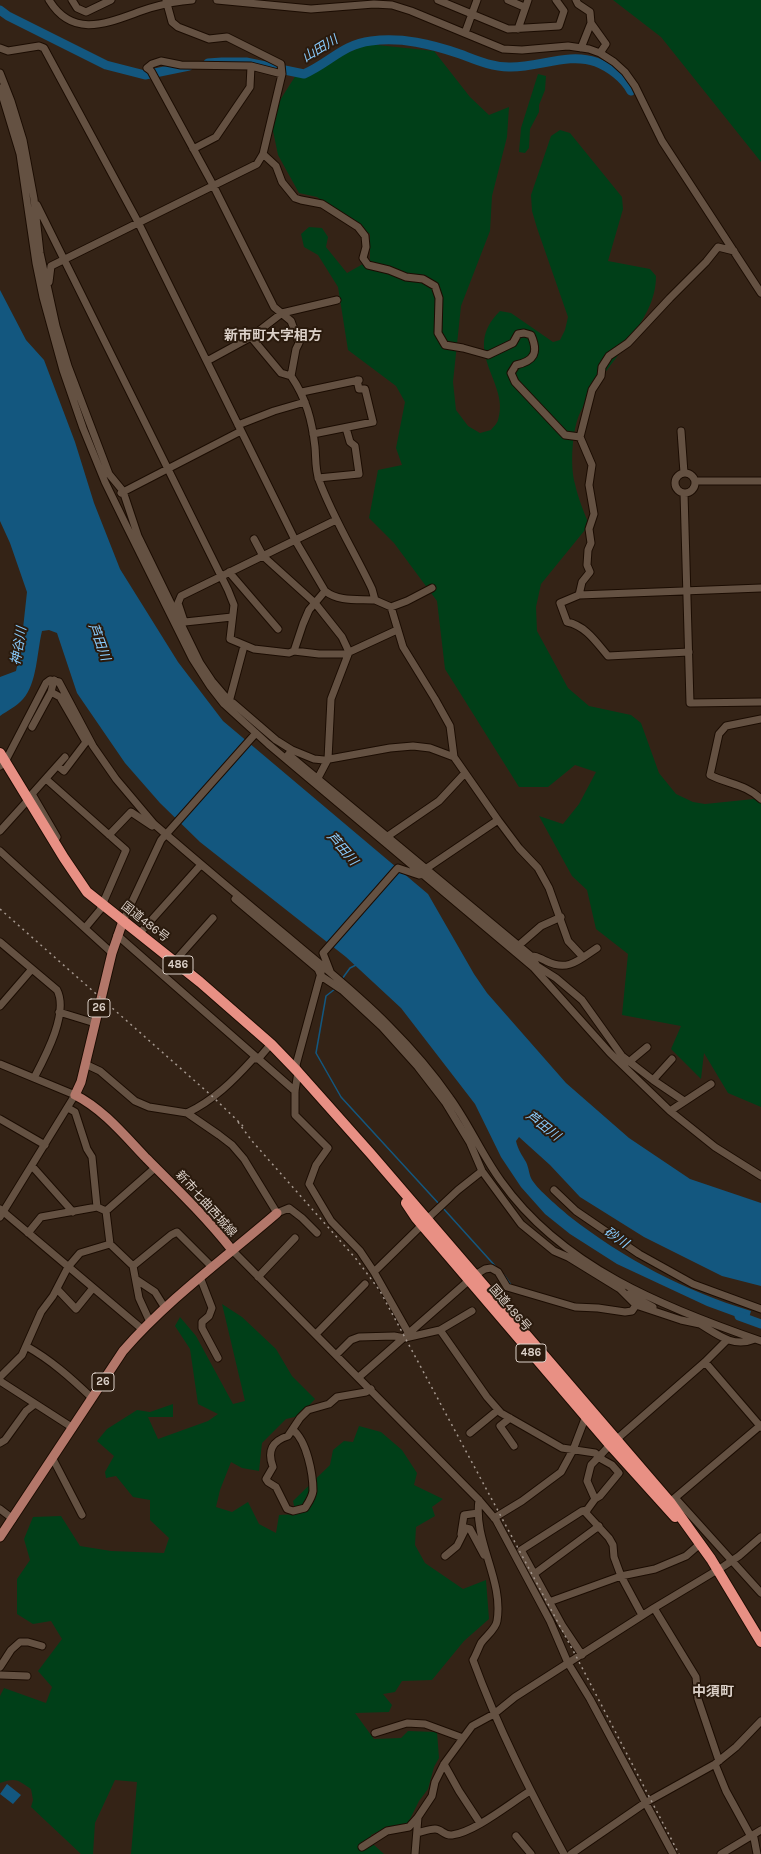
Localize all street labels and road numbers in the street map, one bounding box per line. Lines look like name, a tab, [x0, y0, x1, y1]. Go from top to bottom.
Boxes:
street label: 国道486号	[118, 899, 172, 945]
road number: 486	[163, 956, 193, 974]
road number: 26	[88, 999, 110, 1017]
street label: 新市七曲西城線	[173, 1168, 239, 1240]
street label: 国道486号	[486, 1282, 534, 1334]
road number: 486	[516, 1344, 546, 1362]
road number: 26	[92, 1373, 114, 1391]

